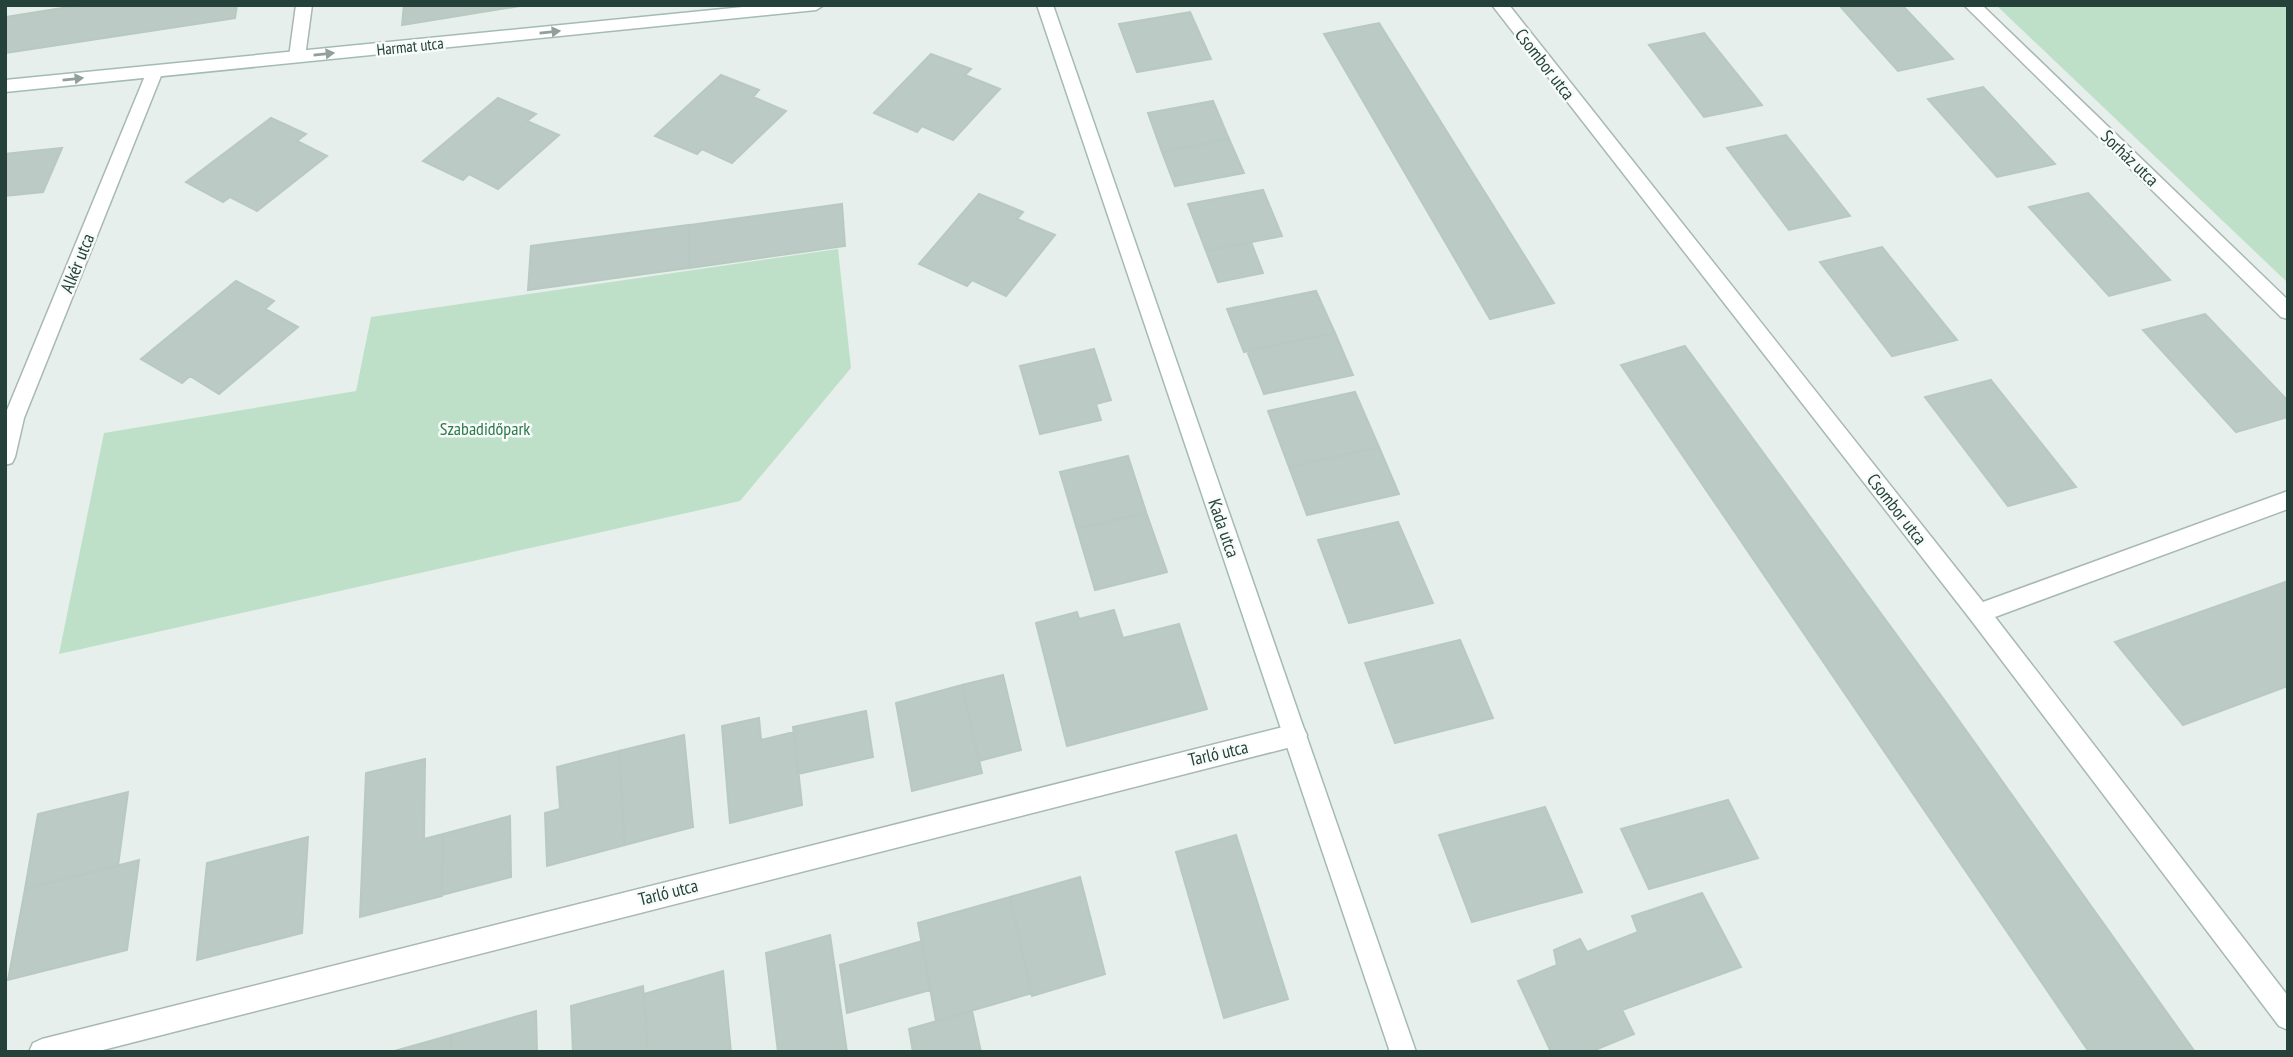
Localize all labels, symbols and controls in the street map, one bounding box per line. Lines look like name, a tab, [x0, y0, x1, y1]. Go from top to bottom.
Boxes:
street label: Csombor utca	[1510, 24, 1580, 104]
one-way arrow	[540, 26, 562, 37]
street label: Harmat utca	[375, 33, 445, 59]
one-way arrow	[313, 48, 335, 59]
one-way arrow	[62, 73, 84, 84]
street label: Sorház utca	[2096, 125, 2164, 191]
street label: Alkér utca	[55, 230, 99, 296]
park label: Szabadidőpark	[440, 417, 530, 440]
street label: Csombor utca	[1862, 469, 1932, 549]
street label: Kada utca	[1203, 496, 1245, 560]
street label: Tarló utca	[1186, 735, 1250, 771]
street label: Tarló utca	[636, 874, 700, 910]

